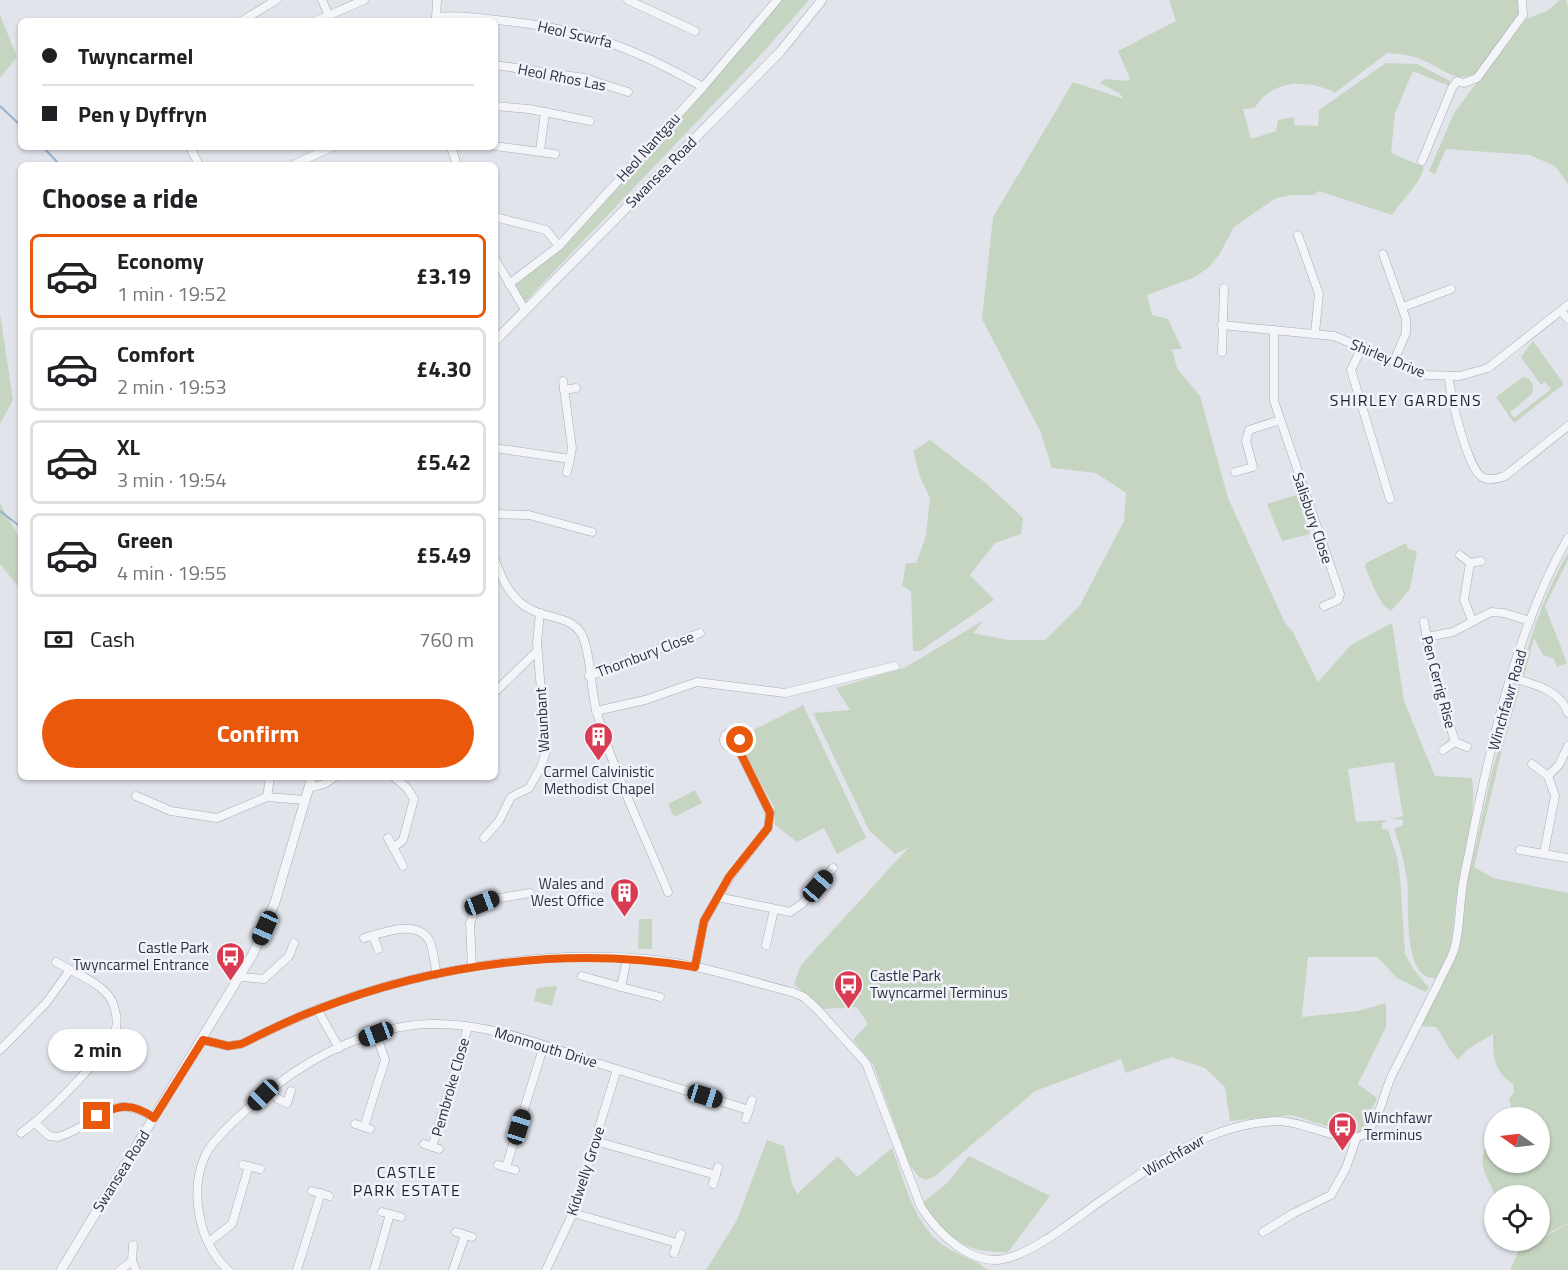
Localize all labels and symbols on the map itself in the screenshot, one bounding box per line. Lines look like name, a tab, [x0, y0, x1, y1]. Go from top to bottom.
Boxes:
street label: Heol Scwrfa	[535, 14, 615, 54]
street label: Heol Rhos Las	[516, 57, 608, 97]
street label: Heol Nantgau	[611, 107, 685, 187]
street label: Swansea Road	[620, 131, 702, 213]
street label: Shirley Drive	[1347, 333, 1429, 383]
district label: SHIRLEY GARDENS	[1330, 388, 1482, 412]
street label: Salisbury Close	[1287, 469, 1339, 567]
street label: Thornbury Close	[593, 625, 697, 683]
street label: Pen Cerrig Rise	[1416, 633, 1462, 731]
street label: Winchfawr Road	[1482, 647, 1532, 753]
street label: Waunbant	[529, 686, 555, 753]
building icon: Carmel Calvinistic Methodist Chapel	[583, 720, 615, 762]
route start	[726, 726, 753, 753]
place label: Carmel Calvinistic Methodist Chapel	[544, 760, 654, 800]
car	[799, 867, 837, 905]
place label: Wales and West Office	[531, 872, 604, 912]
building icon: Wales and West Office	[609, 876, 641, 918]
car	[462, 888, 502, 918]
car	[249, 908, 281, 948]
place label: Castle Park Twyncarmel Entrance	[73, 936, 209, 976]
bus stop icon: Castle Park Twyncarmel Entrance	[214, 940, 246, 982]
place label: Castle Park Twyncarmel Terminus	[870, 964, 1008, 1004]
bus stop icon: Castle Park Twyncarmel Terminus	[833, 968, 865, 1010]
car	[356, 1019, 396, 1049]
street label: Monmouth Drive	[492, 1020, 600, 1074]
callout: 2 min	[48, 1029, 146, 1071]
street label: Pembroke Close	[425, 1035, 475, 1139]
car	[244, 1076, 282, 1114]
car	[685, 1082, 725, 1110]
route end	[83, 1102, 110, 1129]
place label: Winchfawr Terminus	[1364, 1106, 1432, 1146]
car	[505, 1107, 533, 1147]
north arrow	[1484, 1107, 1550, 1173]
bus stop icon: Winchfawr Terminus	[1327, 1110, 1359, 1152]
street label: Kidwelly Grove	[560, 1123, 610, 1219]
street label: Swansea Road	[87, 1126, 155, 1216]
street label: Winchfawr	[1139, 1128, 1209, 1182]
district label: CASTLE PARK ESTATE	[353, 1160, 461, 1202]

